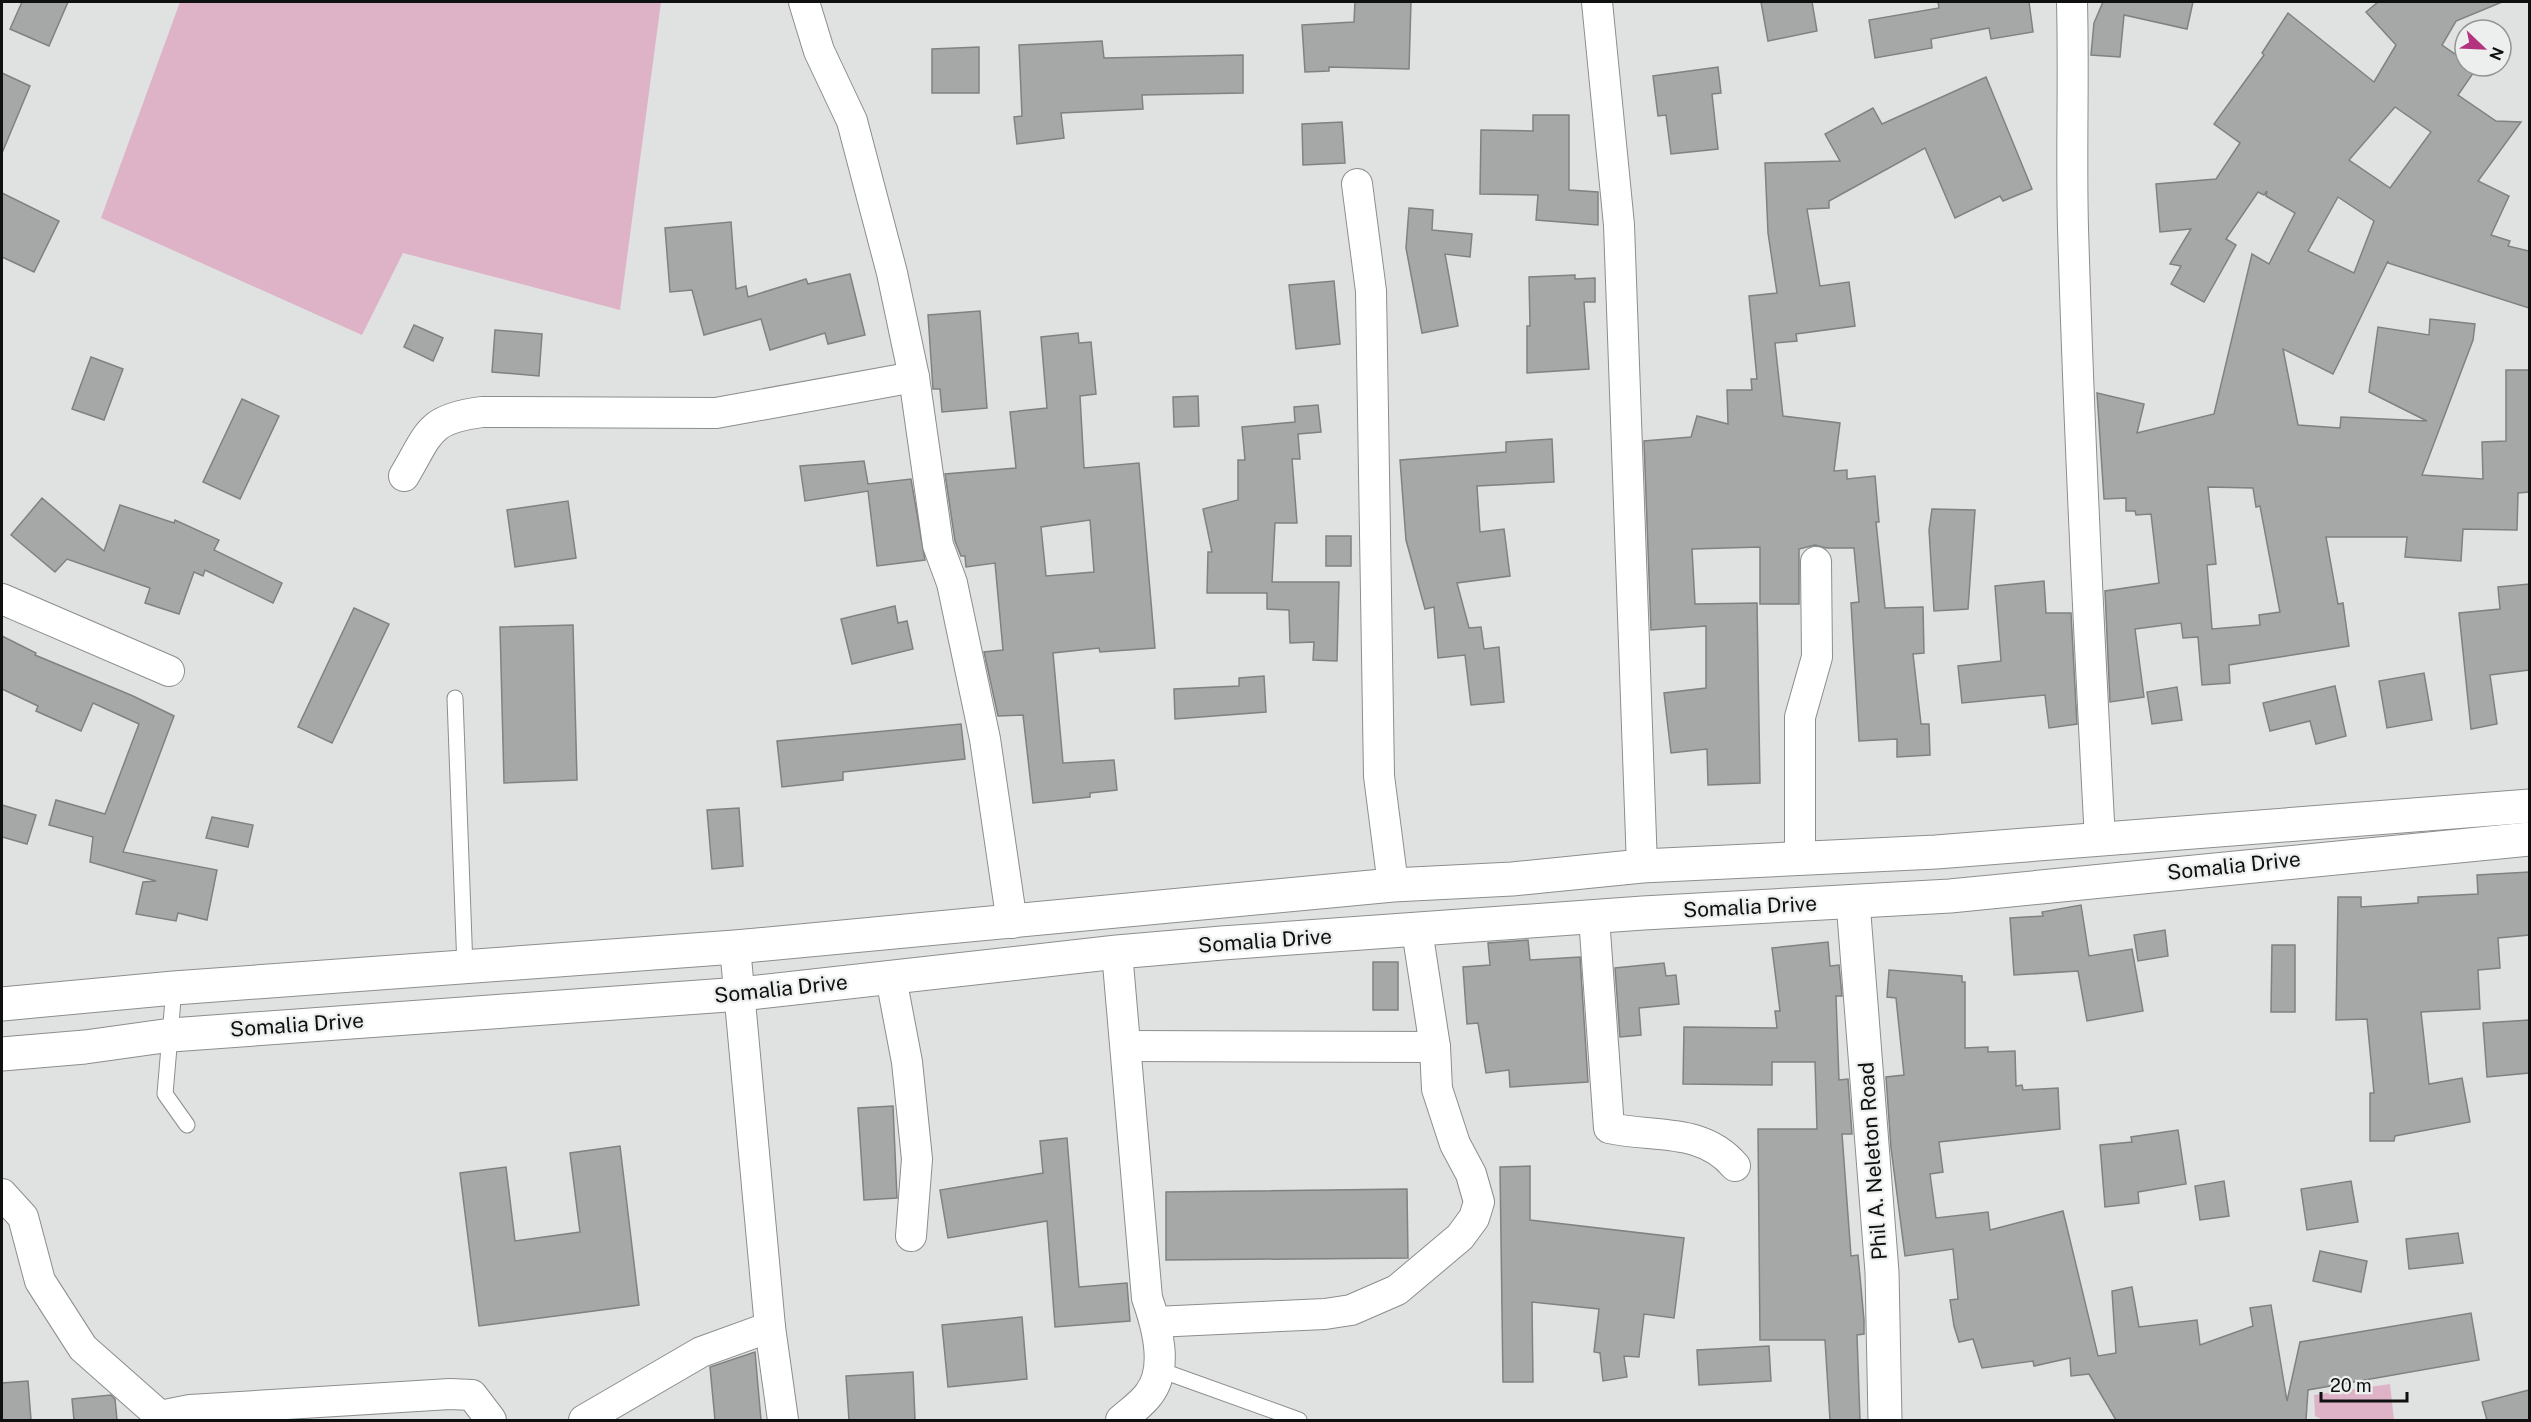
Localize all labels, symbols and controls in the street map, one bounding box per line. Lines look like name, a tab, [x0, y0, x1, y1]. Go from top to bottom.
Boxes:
north arrow	[2453, 18, 2513, 78]
text: N	[2485, 44, 2508, 63]
street label: Somalia Drive	[2166, 846, 2302, 885]
street label: Somalia Drive	[1682, 891, 1818, 922]
street label: Somalia Drive	[1197, 923, 1333, 958]
street label: Somalia Drive	[713, 969, 849, 1008]
street label: Somalia Drive	[229, 1007, 365, 1042]
street label: Phil A. Neleton Road	[1853, 1061, 1892, 1261]
scale bar	[2321, 1365, 2406, 1403]
text: 20 m	[2330, 1375, 2372, 1396]

